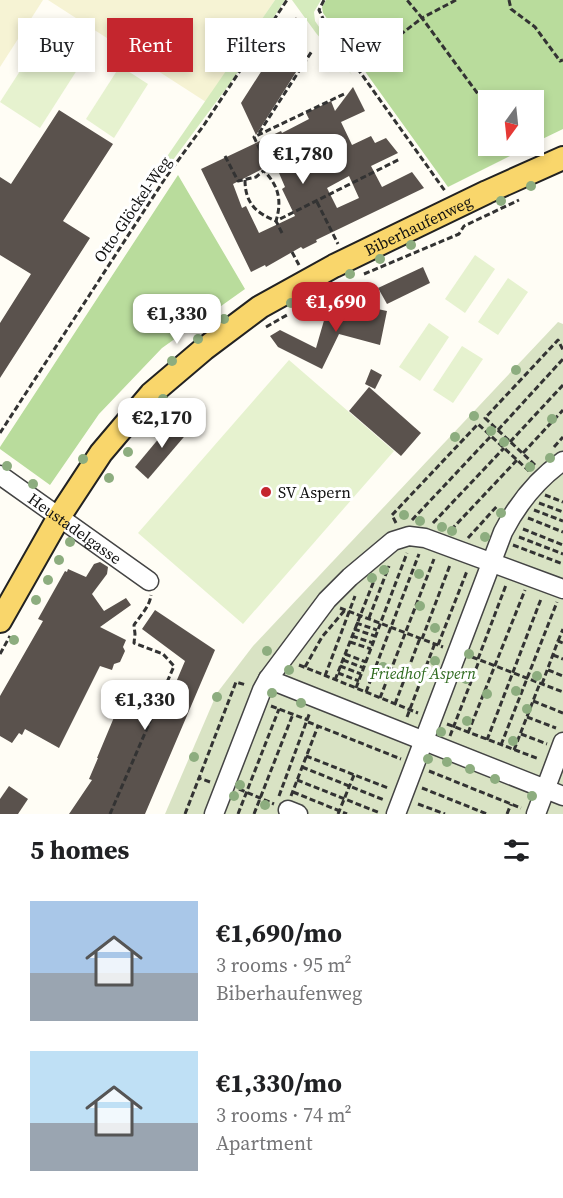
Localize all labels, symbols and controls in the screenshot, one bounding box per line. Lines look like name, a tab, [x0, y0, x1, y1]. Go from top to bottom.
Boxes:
chip: Buy	[18, 18, 95, 72]
chip: Rent	[107, 18, 193, 72]
chip: Filters	[205, 18, 307, 72]
chip: New	[319, 18, 403, 72]
north arrow	[478, 90, 544, 156]
map controls	[478, 90, 544, 156]
pin: €1,780	[254, 134, 352, 185]
text: €1,780	[273, 139, 333, 167]
street label: Otto-Glöckel-Weg	[88, 152, 176, 266]
street label: Biberhaufenweg	[361, 190, 476, 261]
pin: €1,690	[287, 282, 385, 333]
text: €1,690	[306, 287, 366, 315]
pin: €1,330	[128, 294, 226, 345]
text: €1,330	[147, 299, 207, 327]
pin: €2,170	[113, 398, 211, 449]
text: €2,170	[132, 403, 192, 431]
place label: SV Aspern	[278, 481, 351, 503]
marker: SV Aspern	[259, 485, 273, 499]
street label: Heustadelgasse	[24, 487, 126, 569]
park label: Friedhof Aspern	[369, 662, 476, 684]
pin: €1,330	[96, 680, 194, 731]
text: €1,330	[115, 685, 175, 713]
text: 5 homes	[30, 832, 129, 868]
icon: filters	[500, 834, 533, 867]
text: €1,690/mo	[216, 915, 342, 951]
icon: home	[78, 925, 150, 997]
text: 3 rooms · 95 m²	[216, 951, 352, 979]
text: Biberhaufenweg	[216, 979, 362, 1007]
text: €1,330/mo	[216, 1065, 342, 1101]
icon: home	[78, 1075, 150, 1147]
text: 3 rooms · 74 m²	[216, 1101, 352, 1129]
text: Apartment	[216, 1129, 313, 1157]

